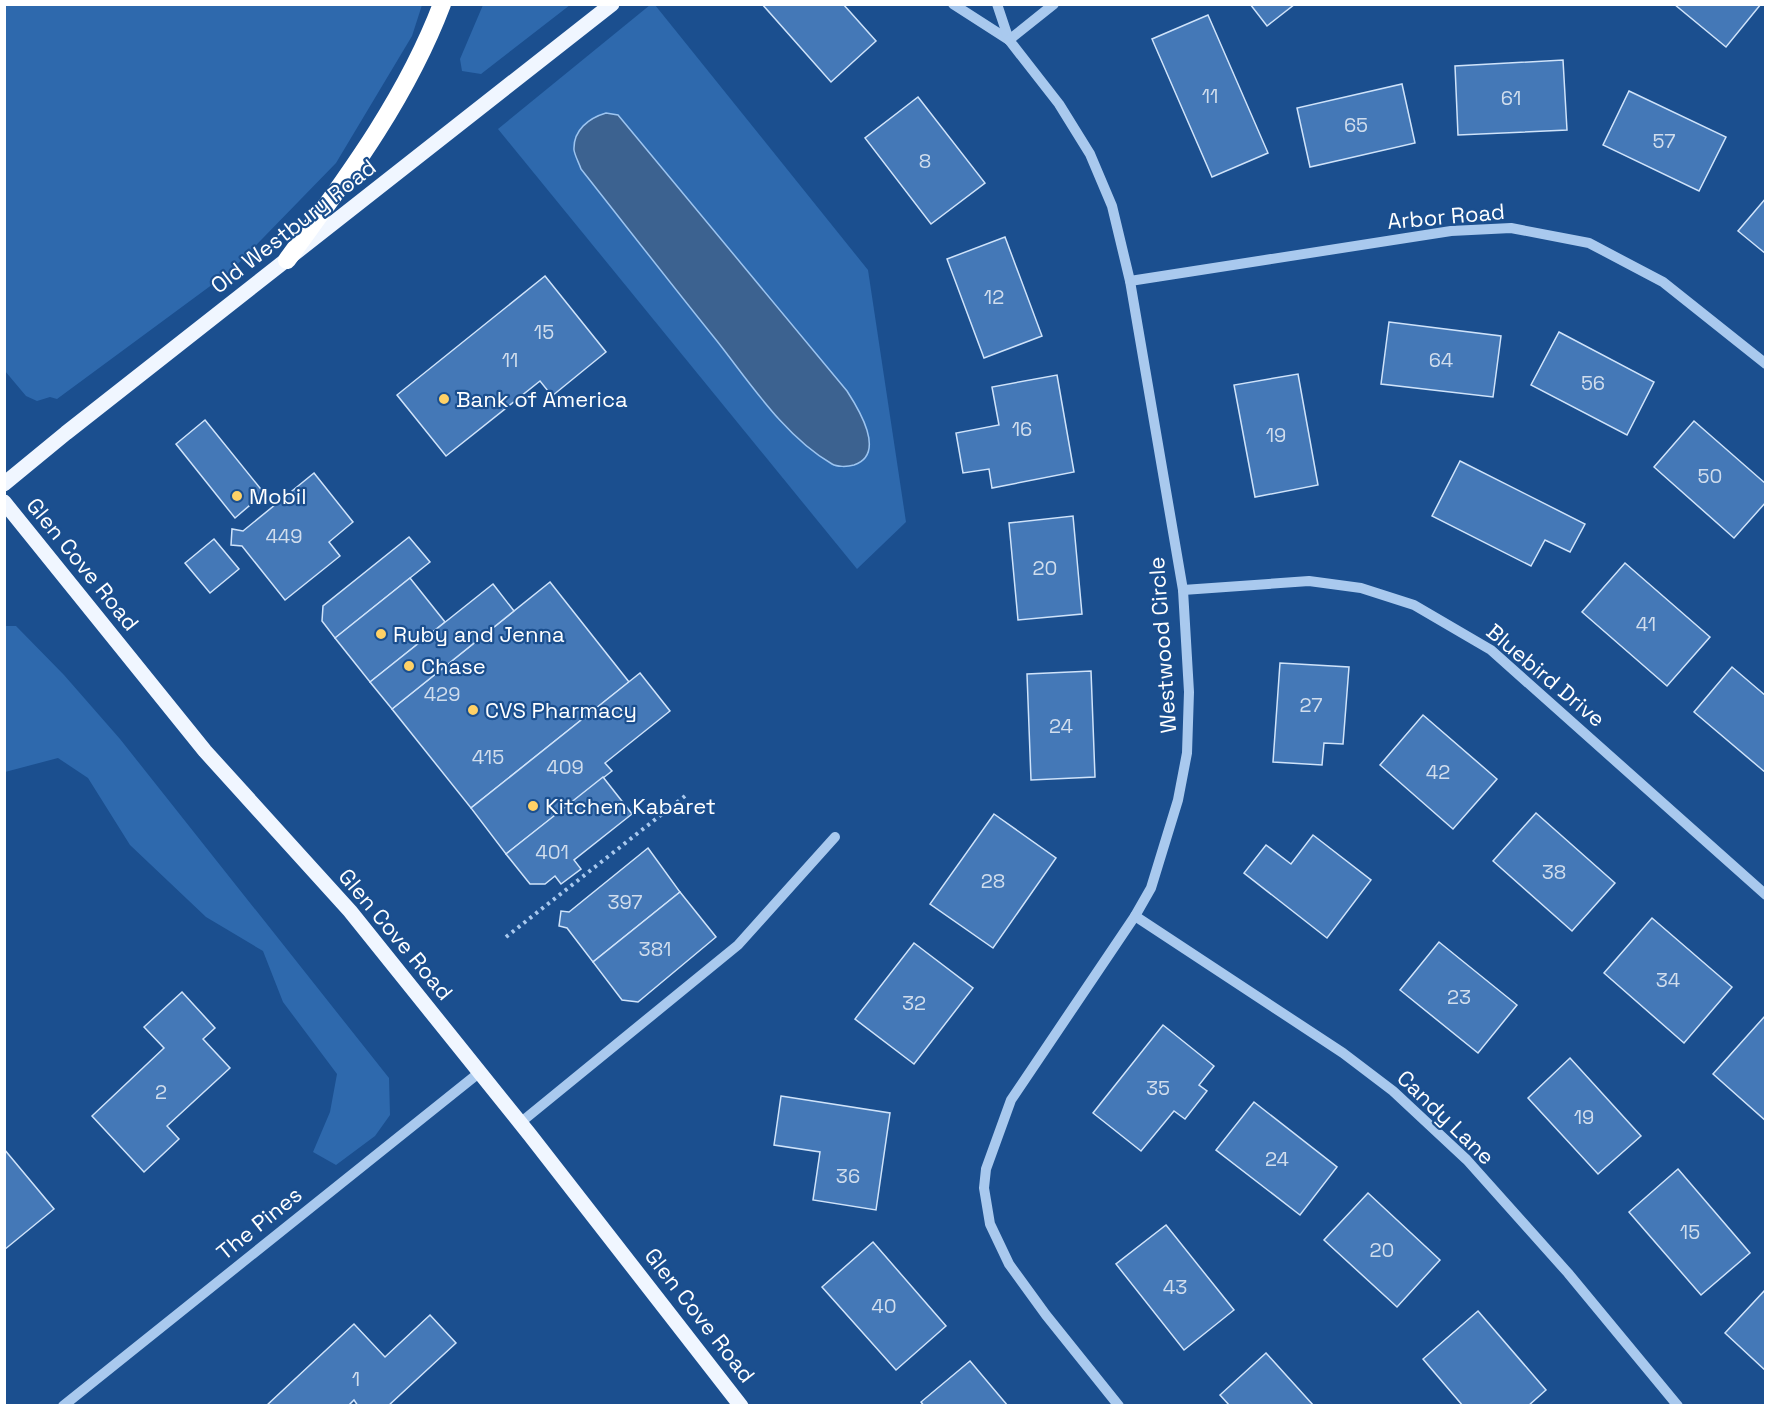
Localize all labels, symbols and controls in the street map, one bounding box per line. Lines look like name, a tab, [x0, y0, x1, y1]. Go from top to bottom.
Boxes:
house number: 11	[1202, 83, 1218, 109]
house number: 61	[1501, 85, 1521, 111]
house number: 65	[1344, 112, 1368, 138]
house number: 57	[1652, 128, 1676, 154]
house number: 8	[919, 148, 931, 174]
street label: Old Westbury Road	[205, 153, 381, 299]
street label: Arbor Road	[1386, 197, 1506, 235]
house number: 12	[984, 284, 1004, 310]
house number: 15	[534, 319, 554, 345]
house number: 11	[502, 347, 518, 373]
house number: 64	[1429, 347, 1453, 373]
house number: 56	[1581, 370, 1605, 396]
place label: Bank of America	[456, 385, 628, 413]
marker: Bank of America	[437, 392, 451, 406]
house number: 16	[1012, 416, 1032, 442]
house number: 19	[1266, 422, 1286, 448]
house number: 50	[1698, 463, 1722, 489]
place label: Mobil	[249, 482, 307, 510]
marker: Mobil	[230, 489, 244, 503]
street label: Glen Cove Road	[21, 492, 145, 636]
house number: 449	[265, 523, 303, 549]
house number: 20	[1033, 555, 1057, 581]
street label: Westwood Circle	[1142, 556, 1182, 734]
house number: 41	[1636, 611, 1656, 637]
street label: Bluebird Drive	[1481, 617, 1611, 733]
place label: Ruby and Jenna	[393, 620, 565, 648]
marker: Ruby and Jenna	[374, 627, 388, 641]
place label: Chase	[421, 652, 486, 680]
marker: Chase	[402, 659, 416, 673]
house number: 429	[424, 681, 460, 707]
house number: 27	[1299, 692, 1323, 718]
place label: CVS Pharmacy	[485, 696, 637, 724]
marker: CVS Pharmacy	[466, 703, 480, 717]
house number: 24	[1049, 713, 1073, 739]
house number: 415	[472, 744, 504, 770]
house number: 409	[546, 754, 584, 780]
house number: 42	[1426, 759, 1450, 785]
place label: Kitchen Kabaret	[545, 792, 716, 820]
marker: Kitchen Kabaret	[526, 799, 540, 813]
house number: 401	[535, 839, 569, 865]
house number: 38	[1542, 859, 1566, 885]
street label: Glen Cove Road	[333, 862, 459, 1006]
house number: 28	[981, 868, 1005, 894]
house number: 397	[607, 889, 643, 915]
house number: 381	[639, 936, 671, 962]
house number: 34	[1656, 967, 1680, 993]
house number: 23	[1447, 984, 1471, 1010]
house number: 32	[902, 990, 926, 1016]
street label: Candy Lane	[1391, 1064, 1501, 1170]
house number: 35	[1146, 1075, 1170, 1101]
house number: 2	[155, 1079, 167, 1105]
house number: 19	[1574, 1104, 1594, 1130]
house number: 24	[1265, 1146, 1289, 1172]
house number: 36	[836, 1163, 860, 1189]
street label: The Pines	[211, 1180, 307, 1266]
house number: 15	[1680, 1219, 1700, 1245]
house number: 20	[1370, 1237, 1394, 1263]
street label: Glen Cove Road	[639, 1242, 761, 1388]
house number: 43	[1163, 1274, 1187, 1300]
house number: 40	[871, 1293, 897, 1319]
house number: 1	[352, 1366, 360, 1392]

